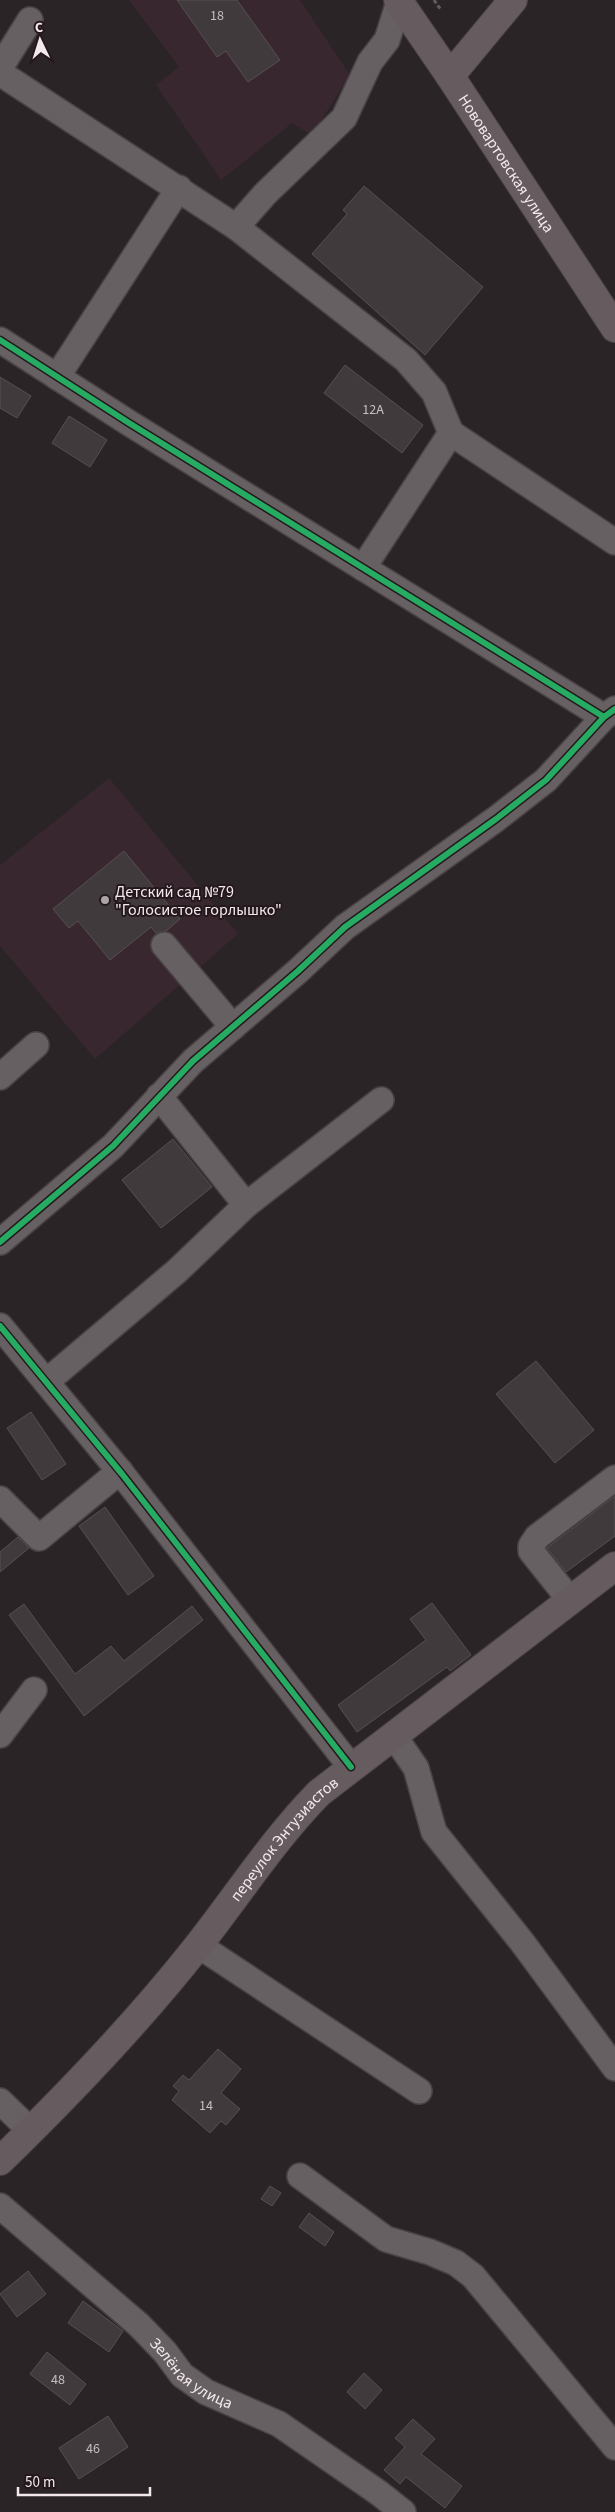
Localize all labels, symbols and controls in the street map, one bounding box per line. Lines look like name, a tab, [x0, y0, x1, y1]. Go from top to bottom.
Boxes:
house number: 18	[210, 6, 224, 26]
north arrow	[15, 15, 65, 65]
text: С	[34, 18, 44, 38]
street label: Нововартовская улица	[453, 90, 559, 237]
house number: 12А	[362, 400, 384, 420]
place label: Детский сад №79 "Голосистое горлышко"	[115, 881, 282, 921]
marker: Детский сад №79 "Голосистое горлышко"	[99, 894, 111, 906]
street label: переулок Энтузиастов	[225, 1772, 343, 1906]
house number: 14	[199, 2096, 213, 2116]
street label: Зелёная улица	[144, 2333, 236, 2414]
house number: 48	[51, 2370, 65, 2390]
house number: 46	[86, 2439, 100, 2459]
scale bar	[18, 2464, 150, 2496]
text: 50 m	[25, 2472, 55, 2493]

